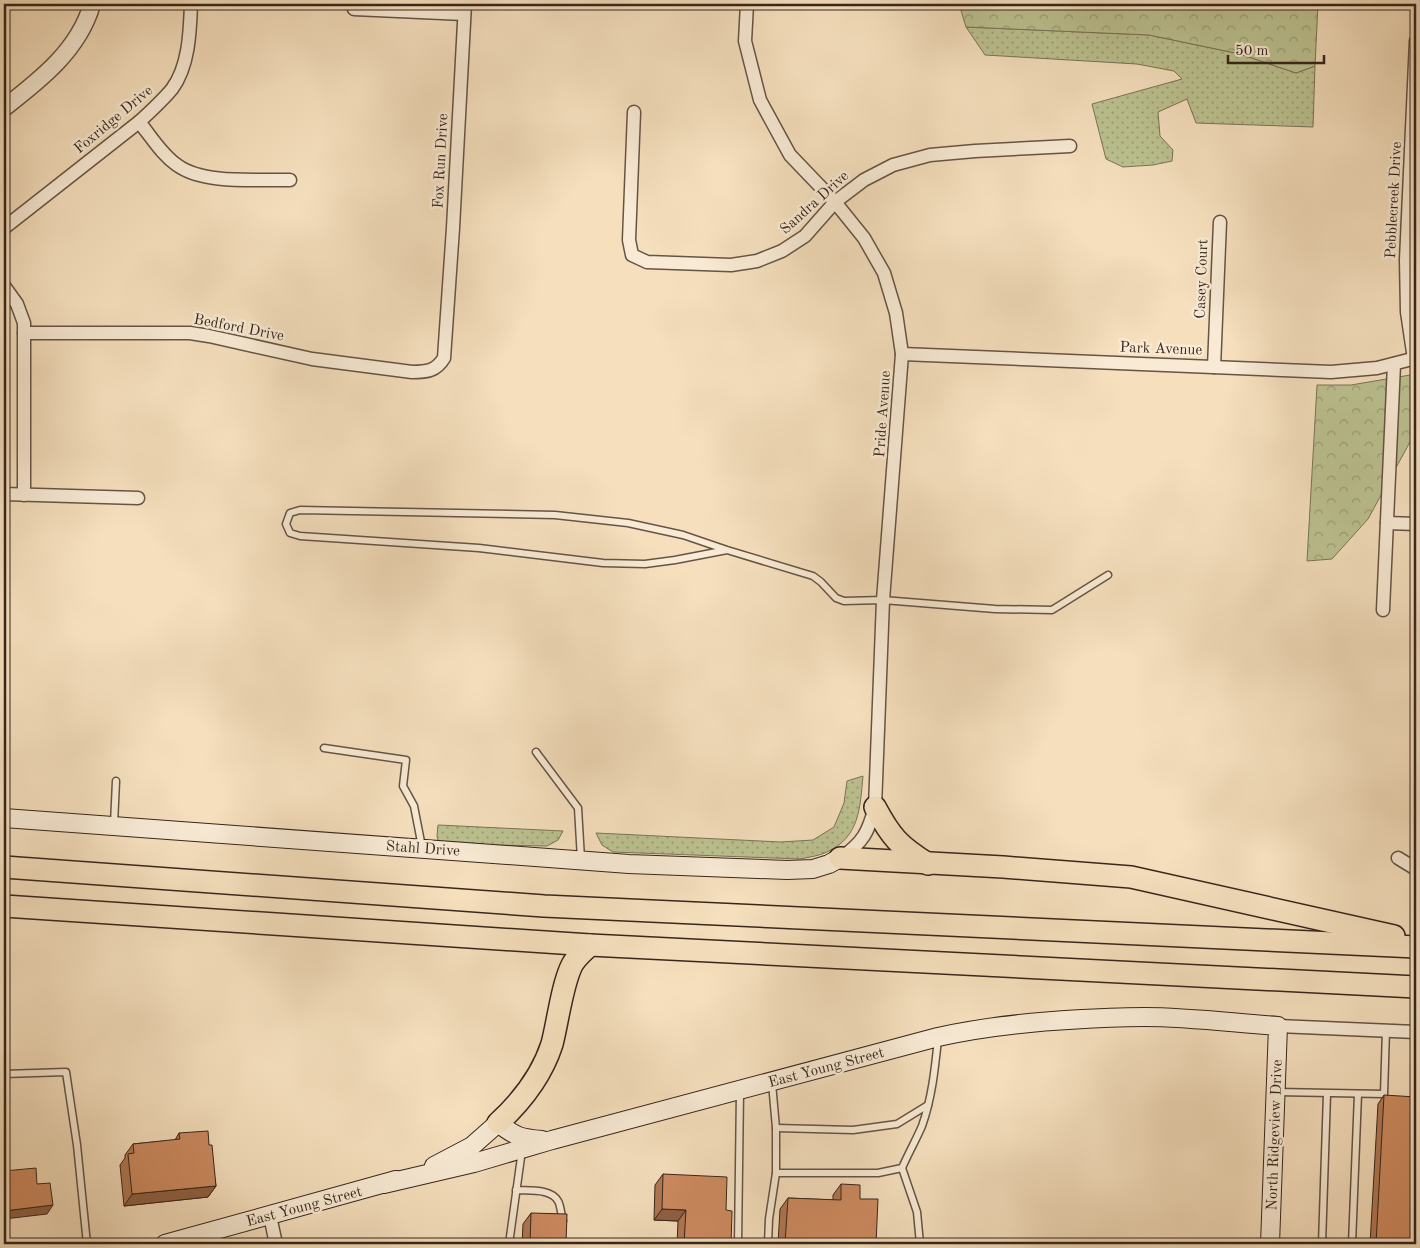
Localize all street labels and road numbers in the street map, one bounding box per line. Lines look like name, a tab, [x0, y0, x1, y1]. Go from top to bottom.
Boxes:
street label: Foxridge Drive	[72, 83, 156, 157]
street label: Fox Run Drive	[432, 113, 451, 209]
street label: Pebblecreek Drive	[1384, 141, 1405, 259]
street label: Sandra Drive	[778, 169, 852, 238]
street label: Casey Court	[1194, 239, 1211, 319]
street label: Bedford Drive	[192, 312, 285, 345]
street label: Park Avenue	[1119, 341, 1203, 358]
street label: Pride Avenue	[873, 370, 894, 458]
street label: Stahl Drive	[385, 839, 461, 860]
street label: East Young Street	[767, 1046, 886, 1091]
street label: North Ridgeview Drive	[1265, 1059, 1286, 1211]
street label: East Young Street	[245, 1185, 364, 1230]

